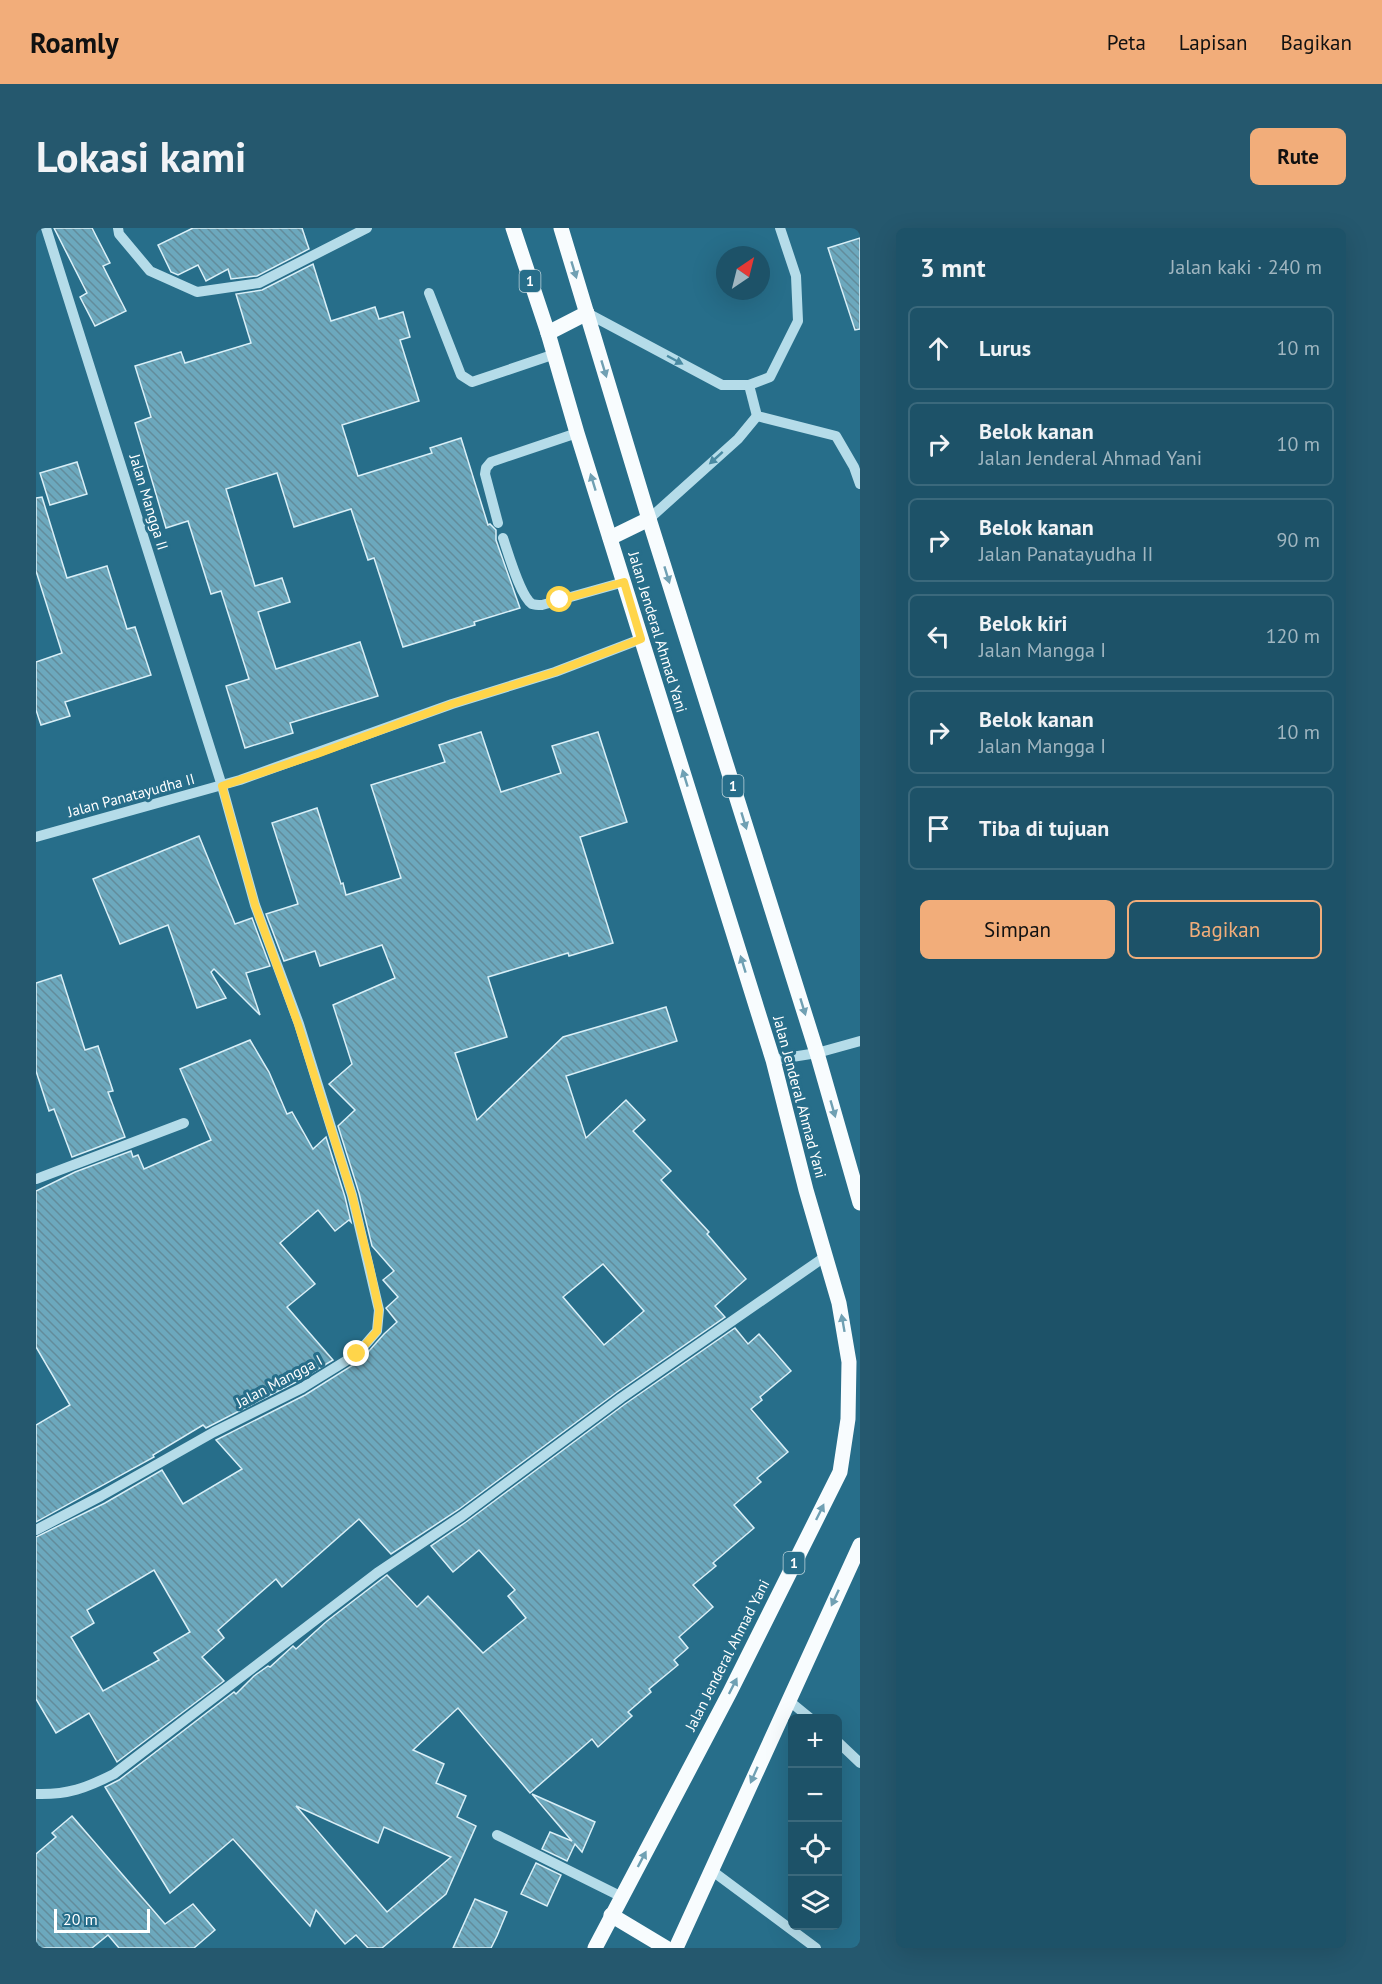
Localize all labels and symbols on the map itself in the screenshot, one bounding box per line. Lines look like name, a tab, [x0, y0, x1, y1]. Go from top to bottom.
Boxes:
north arrow	[716, 246, 770, 300]
one-way arrow	[570, 261, 579, 279]
road number: 1	[520, 270, 540, 292]
one-way arrow	[667, 355, 684, 365]
one-way arrow	[599, 360, 609, 378]
street label: Jalan Mangga II	[125, 451, 173, 552]
one-way arrow	[709, 451, 724, 465]
one-way arrow	[587, 473, 597, 491]
street label: Jalan Jenderal Ahmad Yani	[624, 548, 692, 715]
one-way arrow	[663, 566, 672, 584]
route start	[546, 586, 572, 612]
street label: Jalan Panatayudha II	[64, 769, 197, 821]
one-way arrow	[680, 769, 689, 787]
road number: 1	[722, 775, 744, 797]
one-way arrow	[740, 812, 749, 830]
one-way arrow	[738, 955, 747, 973]
one-way arrow	[799, 998, 808, 1016]
street label: Jalan Jenderal Ahmad Yani	[769, 1013, 831, 1180]
one-way arrow	[829, 1100, 838, 1118]
one-way arrow	[838, 1313, 847, 1332]
route end	[343, 1340, 369, 1366]
street label: Jalan Mangga I	[232, 1350, 326, 1412]
one-way arrow	[814, 1503, 824, 1521]
road number: 1	[784, 1552, 804, 1574]
street label: Jalan Jenderal Ahmad Yani	[680, 1576, 773, 1735]
one-way arrow	[831, 1590, 840, 1607]
one-way arrow	[728, 1678, 738, 1695]
one-way arrow	[749, 1767, 759, 1785]
one-way arrow	[637, 1850, 647, 1867]
scale bar	[54, 1906, 150, 1934]

